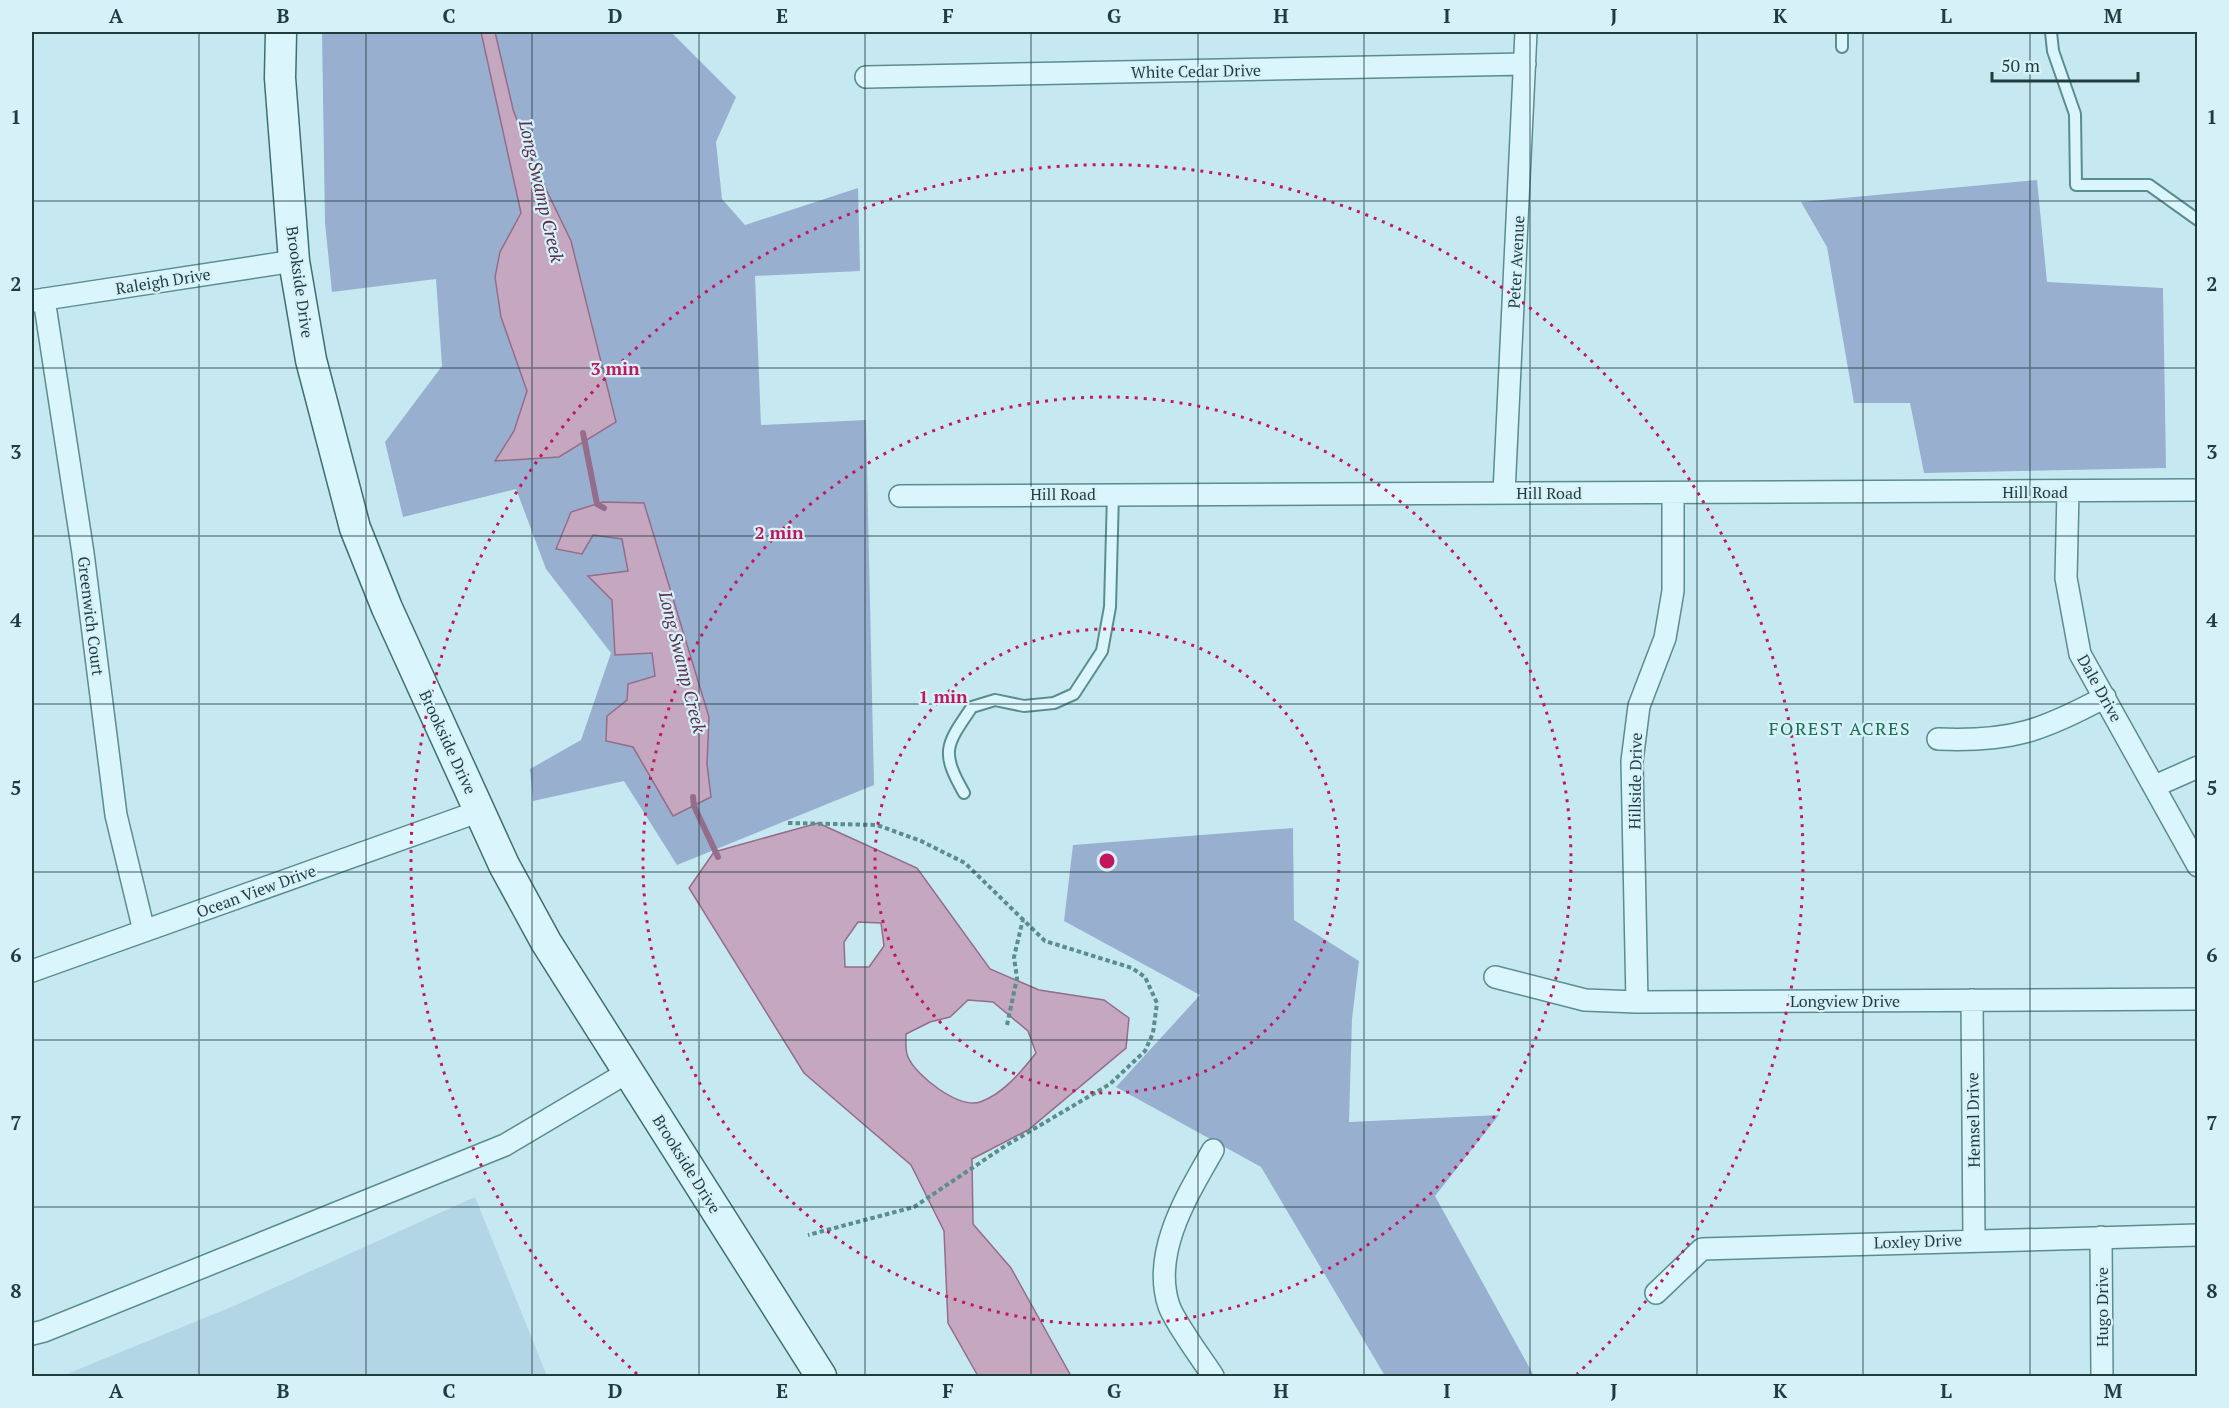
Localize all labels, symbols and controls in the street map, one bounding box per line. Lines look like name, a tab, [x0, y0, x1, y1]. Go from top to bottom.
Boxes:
text: A	[109, 2, 124, 29]
text: B	[277, 2, 290, 29]
text: C	[442, 2, 456, 29]
text: D	[608, 2, 622, 29]
text: E	[776, 2, 788, 29]
text: F	[942, 2, 954, 29]
text: G	[1107, 2, 1121, 29]
text: H	[1273, 2, 1289, 29]
text: I	[1443, 2, 1451, 29]
text: J	[1610, 2, 1618, 29]
text: K	[1773, 2, 1788, 29]
text: L	[1940, 2, 1952, 29]
text: M	[2104, 2, 2123, 29]
scale bar	[1992, 45, 2138, 83]
text: 50 m	[2001, 53, 2041, 77]
street label: White Cedar Drive	[1131, 59, 1261, 83]
text: 1	[10, 103, 22, 130]
text: 1	[2206, 103, 2218, 130]
water label: Long Swamp Creek	[514, 117, 570, 265]
street label: Peter Avenue	[1503, 215, 1529, 309]
street label: Brookside Drive	[281, 225, 319, 339]
street label: Raleigh Drive	[114, 263, 212, 299]
text: 2	[10, 270, 22, 297]
text: 2	[2206, 270, 2218, 297]
text: 3 min	[590, 356, 640, 380]
text: 3	[10, 438, 22, 465]
text: 3	[2206, 438, 2218, 465]
street label: Hill Road	[2002, 481, 2068, 503]
street label: Hill Road	[1516, 482, 1582, 504]
street label: Hill Road	[1030, 483, 1096, 505]
text: 2 min	[754, 520, 804, 544]
street label: Greenwich Court	[73, 555, 109, 677]
water label: Long Swamp Creek	[654, 588, 712, 736]
text: 4	[10, 606, 22, 633]
text: 4	[2206, 606, 2218, 633]
street label: Dale Drive	[2072, 650, 2128, 726]
text: 1 min	[918, 684, 968, 708]
street label: Brookside Drive	[414, 686, 482, 798]
district label: FOREST ACRES	[1769, 716, 1911, 740]
street label: Hillside Drive	[1623, 732, 1647, 830]
text: 5	[10, 774, 22, 801]
text: 5	[2206, 774, 2218, 801]
centre of rings	[1097, 851, 1117, 871]
street label: Ocean View Drive	[193, 859, 319, 923]
text: 6	[10, 941, 22, 968]
text: 6	[2206, 941, 2218, 968]
street label: Longview Drive	[1790, 990, 1900, 1012]
street label: Hemsel Drive	[1961, 1072, 1985, 1168]
text: 7	[10, 1109, 22, 1136]
text: 7	[2206, 1109, 2218, 1136]
street label: Brookside Drive	[648, 1110, 726, 1218]
street label: Loxley Drive	[1873, 1228, 1963, 1254]
street label: Hugo Drive	[2091, 1267, 2113, 1347]
text: 8	[10, 1277, 22, 1304]
text: 8	[2206, 1277, 2218, 1304]
text: A	[109, 1377, 124, 1404]
text: B	[277, 1377, 290, 1404]
text: C	[442, 1377, 456, 1404]
text: D	[608, 1377, 622, 1404]
text: E	[776, 1377, 788, 1404]
text: F	[942, 1377, 954, 1404]
text: G	[1107, 1377, 1121, 1404]
text: H	[1273, 1377, 1289, 1404]
text: I	[1443, 1377, 1451, 1404]
text: J	[1610, 1377, 1618, 1404]
text: K	[1773, 1377, 1788, 1404]
text: L	[1940, 1377, 1952, 1404]
text: M	[2104, 1377, 2123, 1404]

